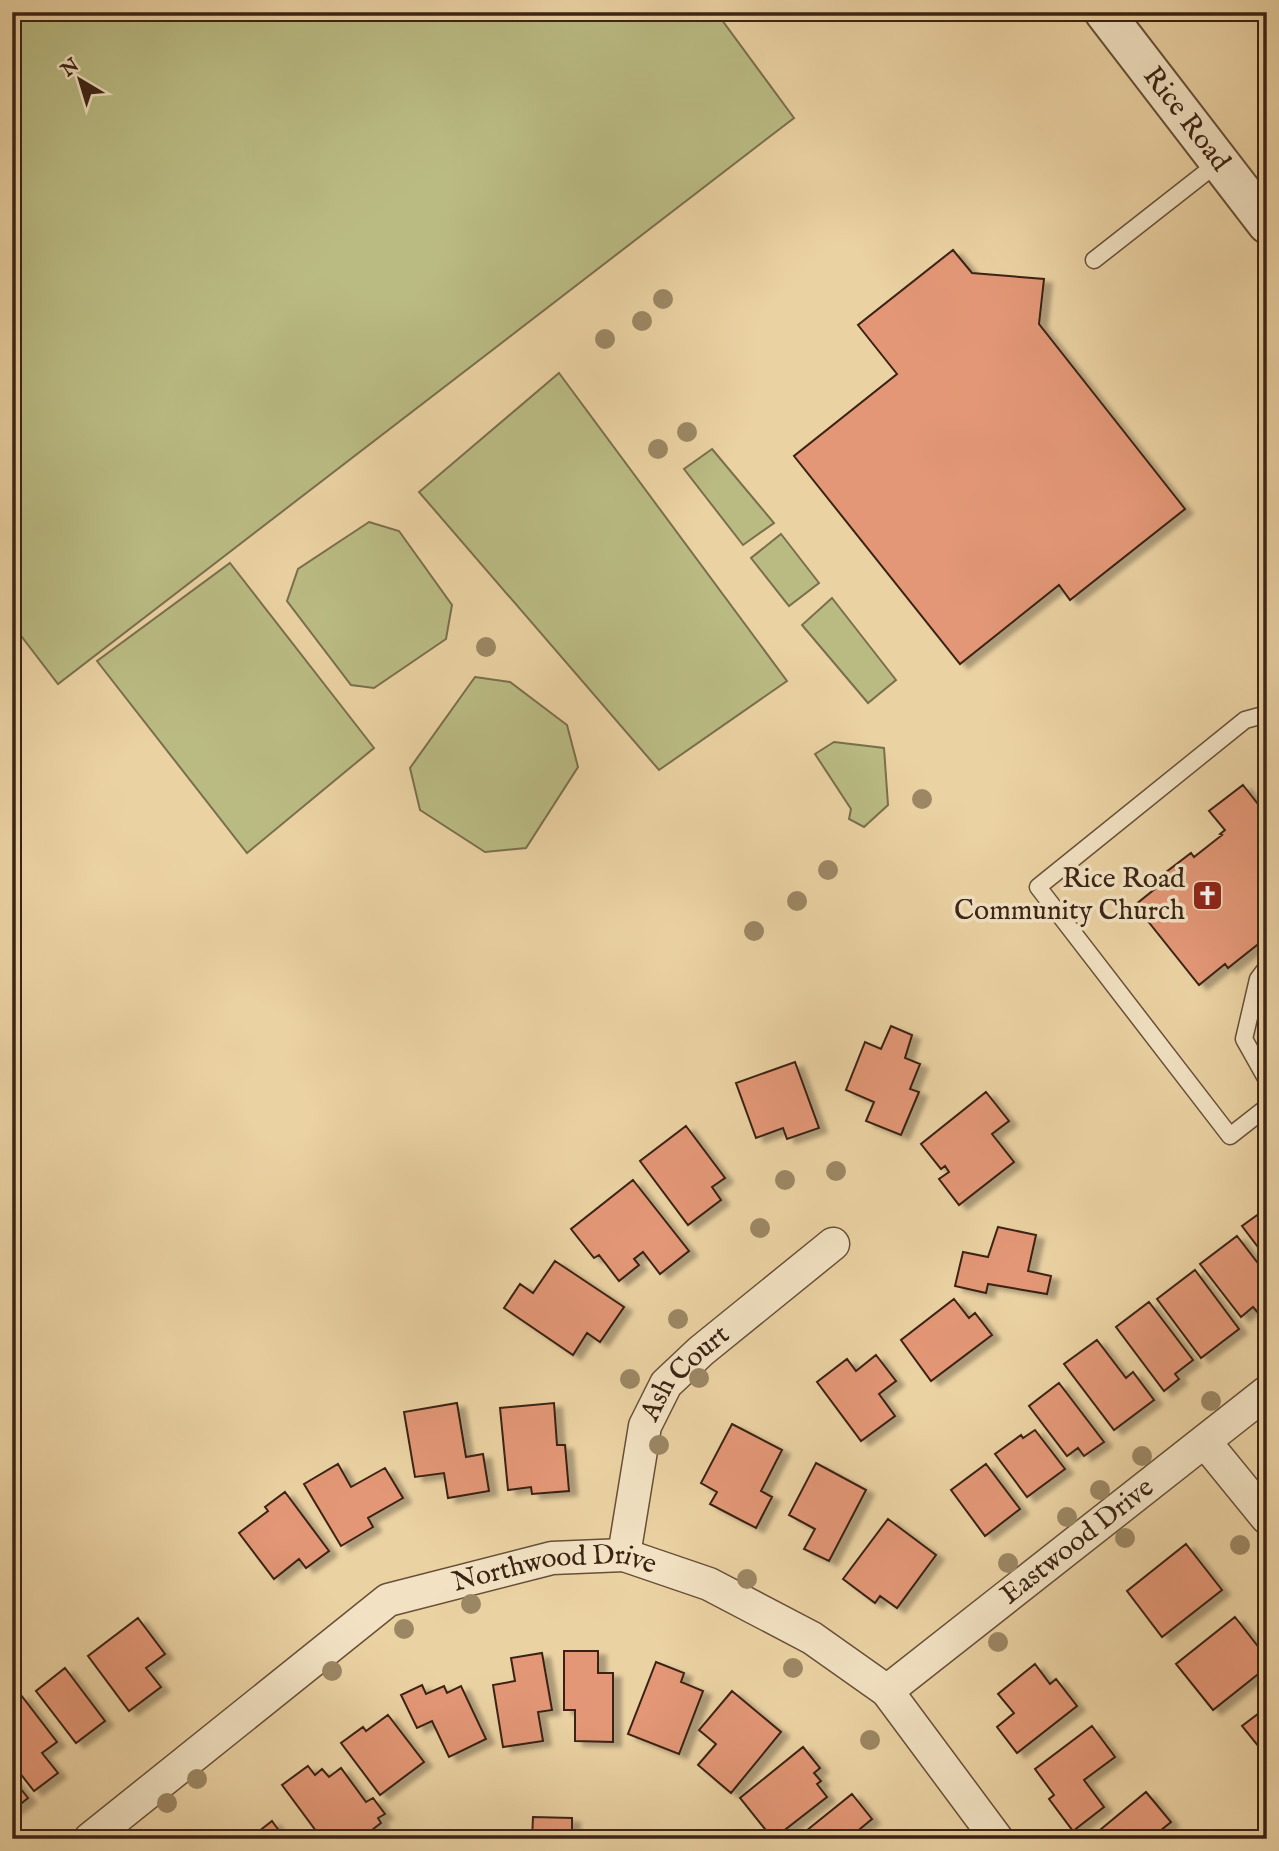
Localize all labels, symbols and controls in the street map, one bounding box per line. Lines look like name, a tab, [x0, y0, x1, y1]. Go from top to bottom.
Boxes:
north arrow	[46, 46, 116, 116]
text: N	[56, 53, 85, 83]
street label: Rice Road	[1135, 60, 1238, 178]
place label: Rice Road Community Church	[954, 862, 1185, 929]
church icon: Rice Road Community Church	[1191, 878, 1225, 912]
street label: Ash Court	[632, 1317, 737, 1428]
street label: Eastwood Drive	[993, 1470, 1161, 1613]
street label: Northwood Drive	[449, 1537, 661, 1600]

